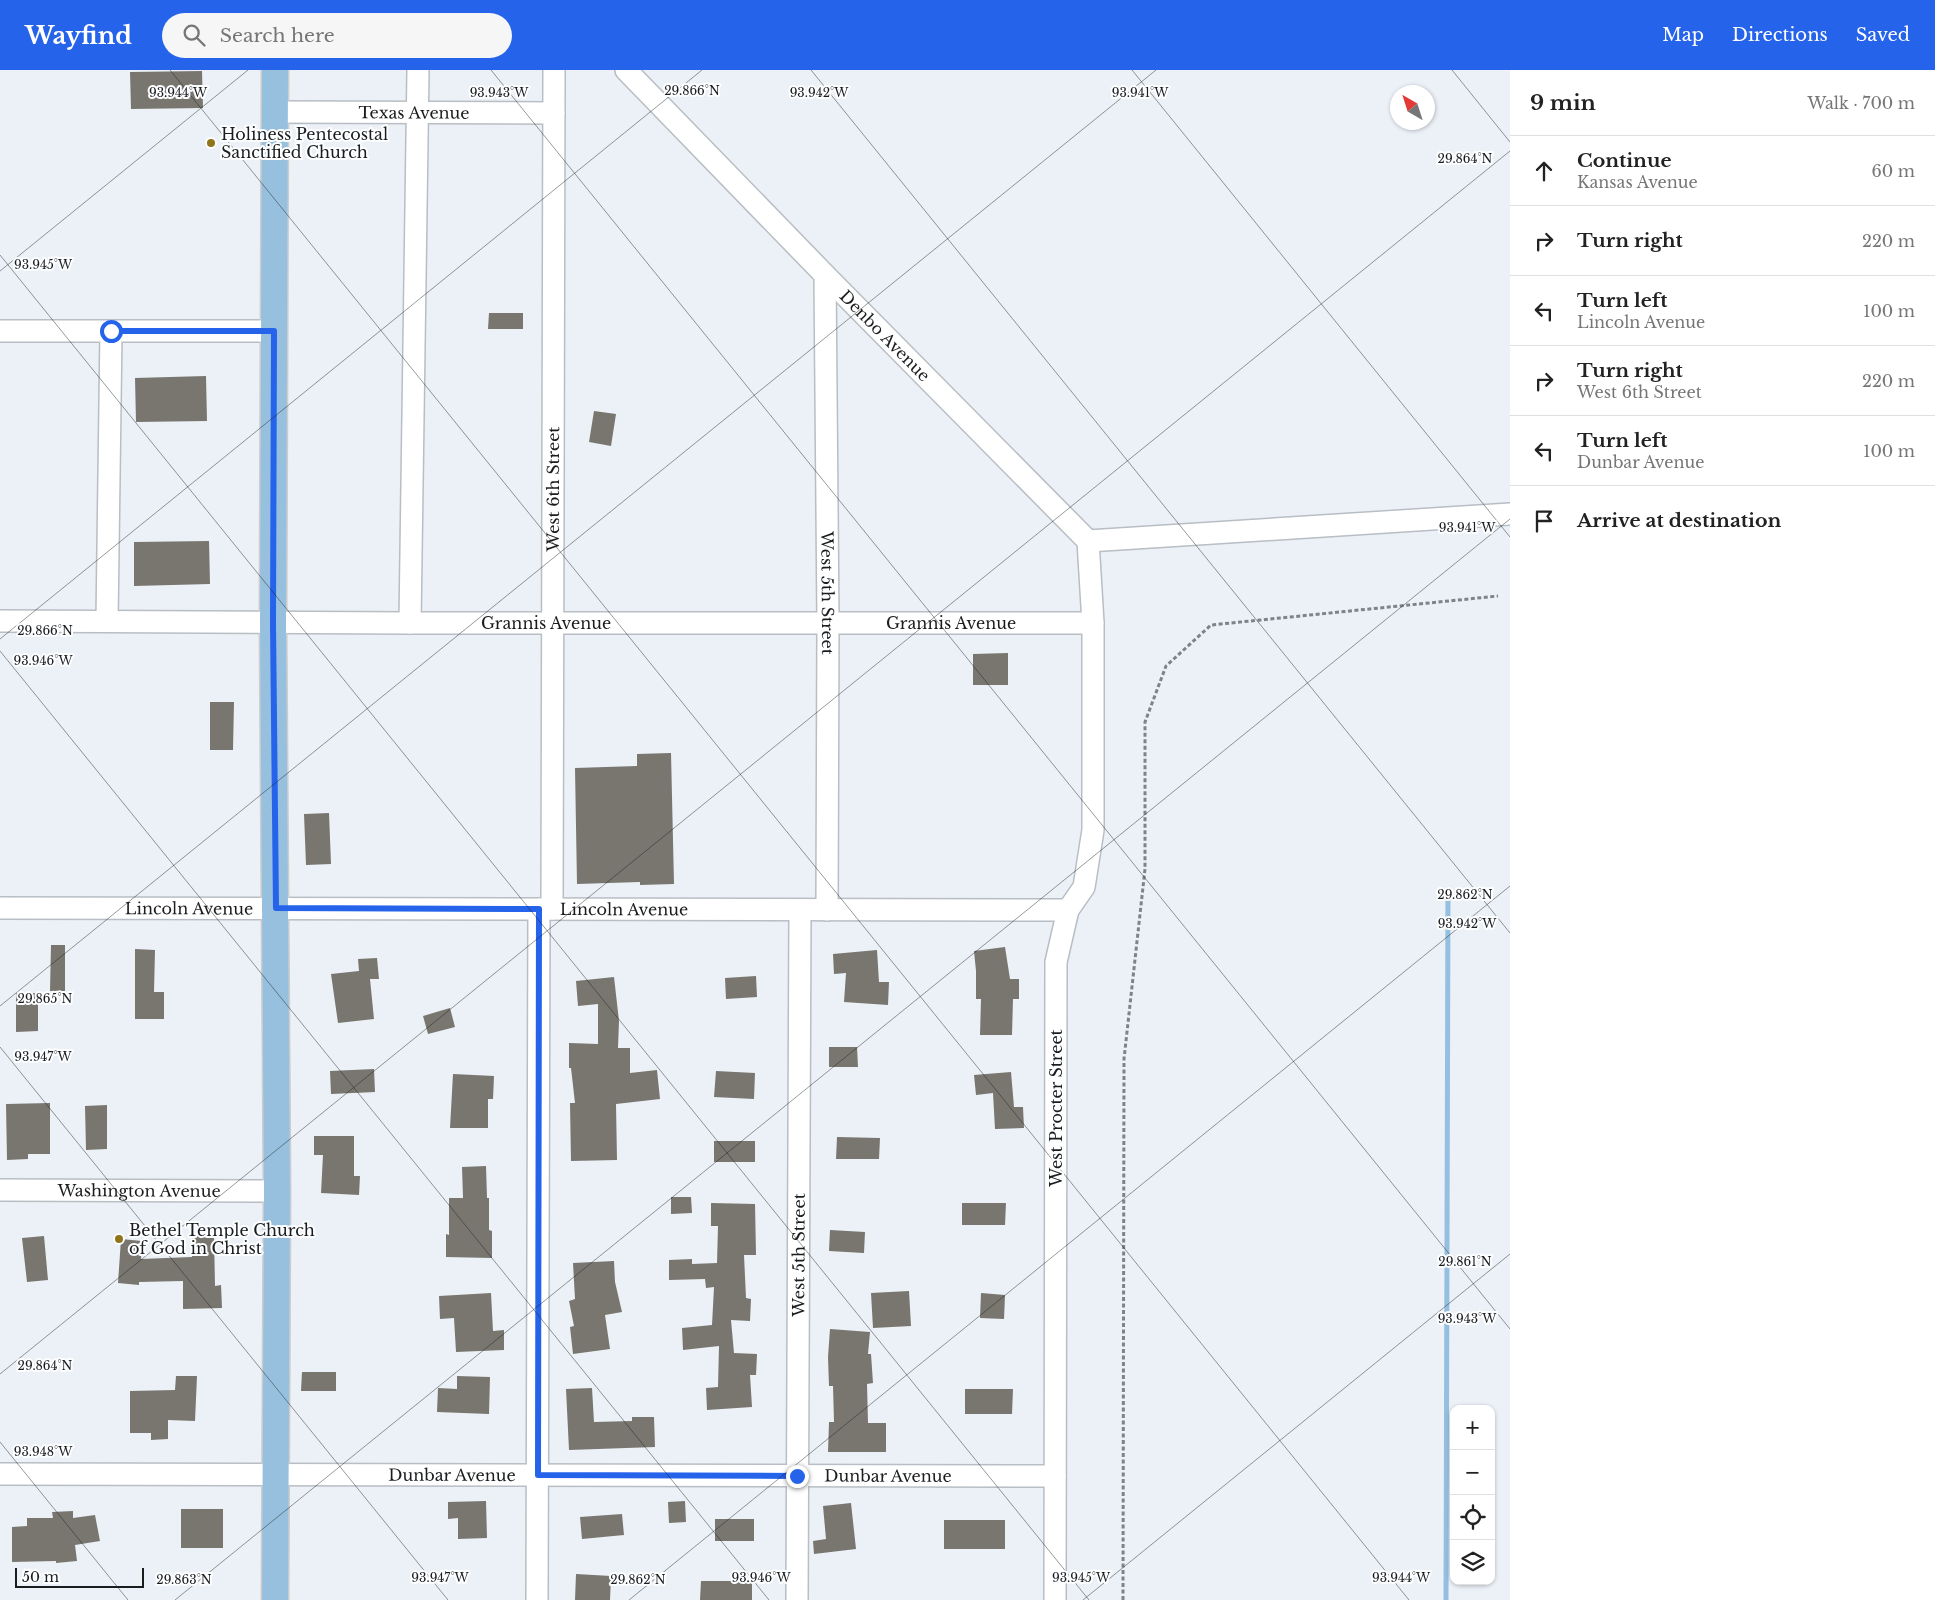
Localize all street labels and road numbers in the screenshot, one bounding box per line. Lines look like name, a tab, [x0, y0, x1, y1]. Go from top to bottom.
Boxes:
street label: Texas Avenue	[358, 102, 470, 123]
street label: Denbo Avenue	[836, 286, 934, 385]
street label: West 6th Street	[543, 427, 563, 552]
street label: West 5th Street	[817, 530, 838, 655]
street label: Grannis Avenue	[481, 613, 611, 633]
street label: Grannis Avenue	[886, 613, 1016, 633]
street label: Lincoln Avenue	[125, 898, 253, 918]
street label: Lincoln Avenue	[560, 899, 688, 919]
street label: West Procter Street	[1046, 1029, 1066, 1188]
street label: Washington Avenue	[56, 1180, 221, 1201]
street label: West 5th Street	[788, 1193, 809, 1318]
street label: Dunbar Avenue	[388, 1465, 516, 1485]
street label: Dunbar Avenue	[824, 1466, 952, 1486]

